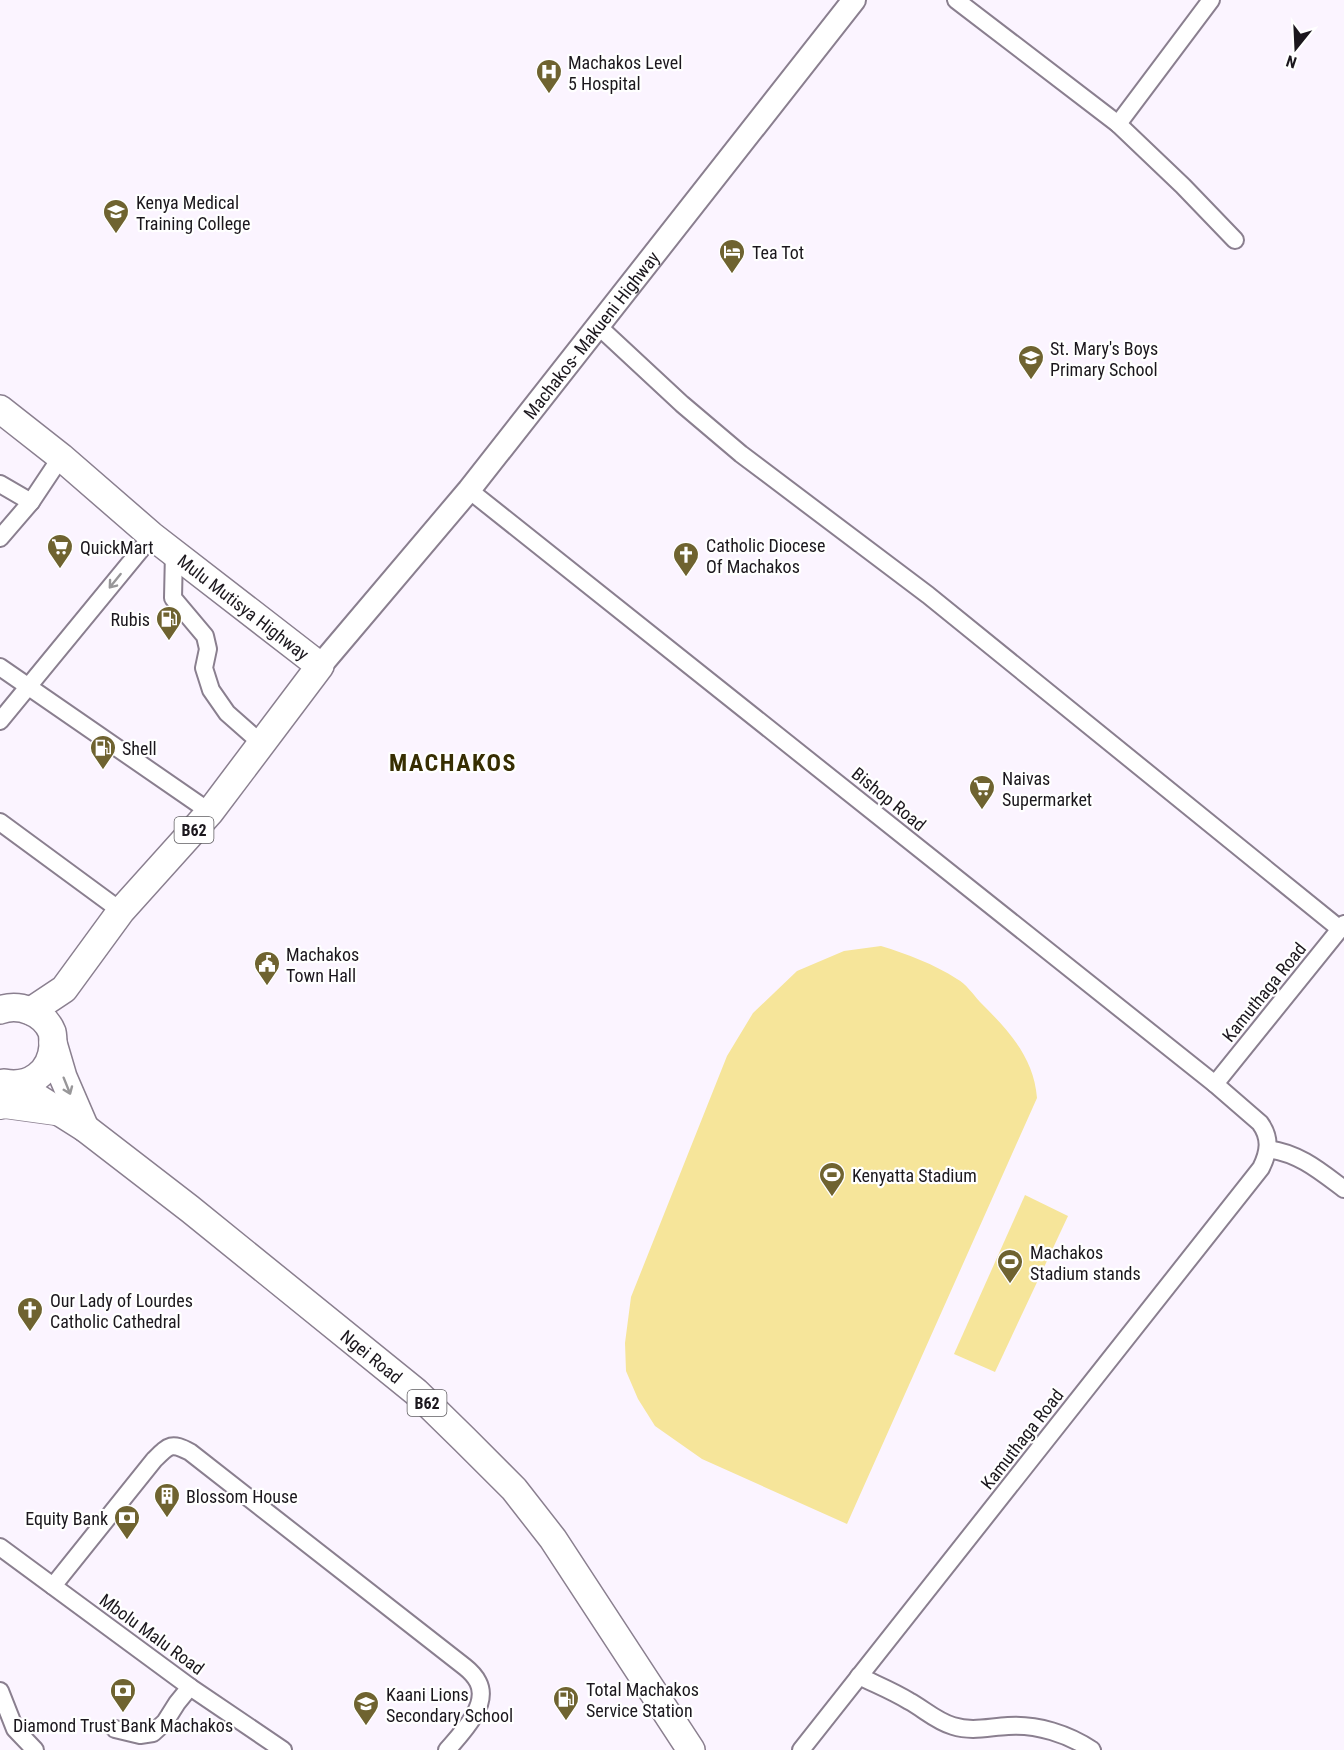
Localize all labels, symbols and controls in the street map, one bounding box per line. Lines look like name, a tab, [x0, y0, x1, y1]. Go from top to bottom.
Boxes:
north arrow	[1266, 18, 1326, 78]
text: N	[1284, 51, 1299, 72]
place label: Machakos Level 5 Hospital	[568, 52, 682, 94]
hospital icon: Machakos Level 5 Hospital	[534, 57, 564, 95]
place label: Kenya Medical Training College	[136, 192, 250, 234]
school or university icon: Kenya Medical Training College	[101, 197, 131, 235]
hotel icon: Tea Tot	[717, 237, 747, 275]
place label: Tea Tot	[752, 242, 804, 263]
street label: Machakos- Makueni Highway	[519, 247, 663, 423]
place label: St. Mary's Boys Primary School	[1050, 338, 1158, 380]
school or university icon: St. Mary's Boys Primary School	[1016, 343, 1046, 381]
supermarket icon: QuickMart	[45, 532, 75, 570]
place label: Catholic Diocese Of Machakos	[706, 535, 825, 577]
place label: QuickMart	[80, 537, 154, 558]
church icon: Catholic Diocese Of Machakos	[671, 540, 701, 578]
street label: Mulu Mutisya Highway	[174, 550, 314, 664]
one-way arrow	[108, 573, 122, 588]
fuel station icon: Rubis	[154, 604, 184, 642]
place label: Rubis	[111, 609, 150, 630]
fuel station icon: Shell	[88, 733, 118, 771]
place label: Shell	[122, 738, 157, 759]
district label: MACHAKOS	[389, 749, 517, 777]
street label: Bishop Road	[848, 763, 930, 835]
place label: Naivas Supermarket	[1002, 768, 1092, 810]
supermarket icon: Naivas Supermarket	[967, 773, 997, 811]
road number: B62	[174, 817, 214, 843]
street label: Kamuthaga Road	[1218, 938, 1310, 1046]
place label: Machakos Town Hall	[286, 944, 359, 986]
public building icon: Machakos Town Hall	[252, 949, 282, 987]
one-way arrow	[62, 1077, 73, 1095]
sports icon: Kenyatta Stadium	[817, 1160, 847, 1198]
place label: Kenyatta Stadium	[852, 1165, 977, 1186]
place label: Machakos Stadium stands	[1030, 1242, 1141, 1284]
sports icon: Machakos Stadium stands	[995, 1247, 1025, 1285]
place label: Our Lady of Lourdes Catholic Cathedral	[50, 1290, 193, 1332]
church icon: Our Lady of Lourdes Catholic Cathedral	[15, 1295, 45, 1333]
street label: Ngei Road	[337, 1325, 407, 1387]
street label: Kamuthaga Road	[976, 1385, 1068, 1493]
road number: B62	[408, 1390, 446, 1416]
building icon: Blossom House	[152, 1481, 182, 1519]
place label: Blossom House	[186, 1486, 298, 1507]
bank icon: Equity Bank	[112, 1503, 142, 1541]
place label: Equity Bank	[25, 1508, 108, 1529]
street label: Mbolu Malu Road	[96, 1589, 208, 1679]
bank icon: Diamond Trust Bank Machakos	[108, 1676, 138, 1714]
place label: Total Machakos Service Station	[586, 1679, 699, 1721]
place label: Kaani Lions Secondary School	[386, 1684, 513, 1726]
fuel station icon: Total Machakos Service Station	[551, 1684, 581, 1722]
school or university icon: Kaani Lions Secondary School	[351, 1689, 381, 1727]
place label: Diamond Trust Bank Machakos	[13, 1715, 233, 1736]

